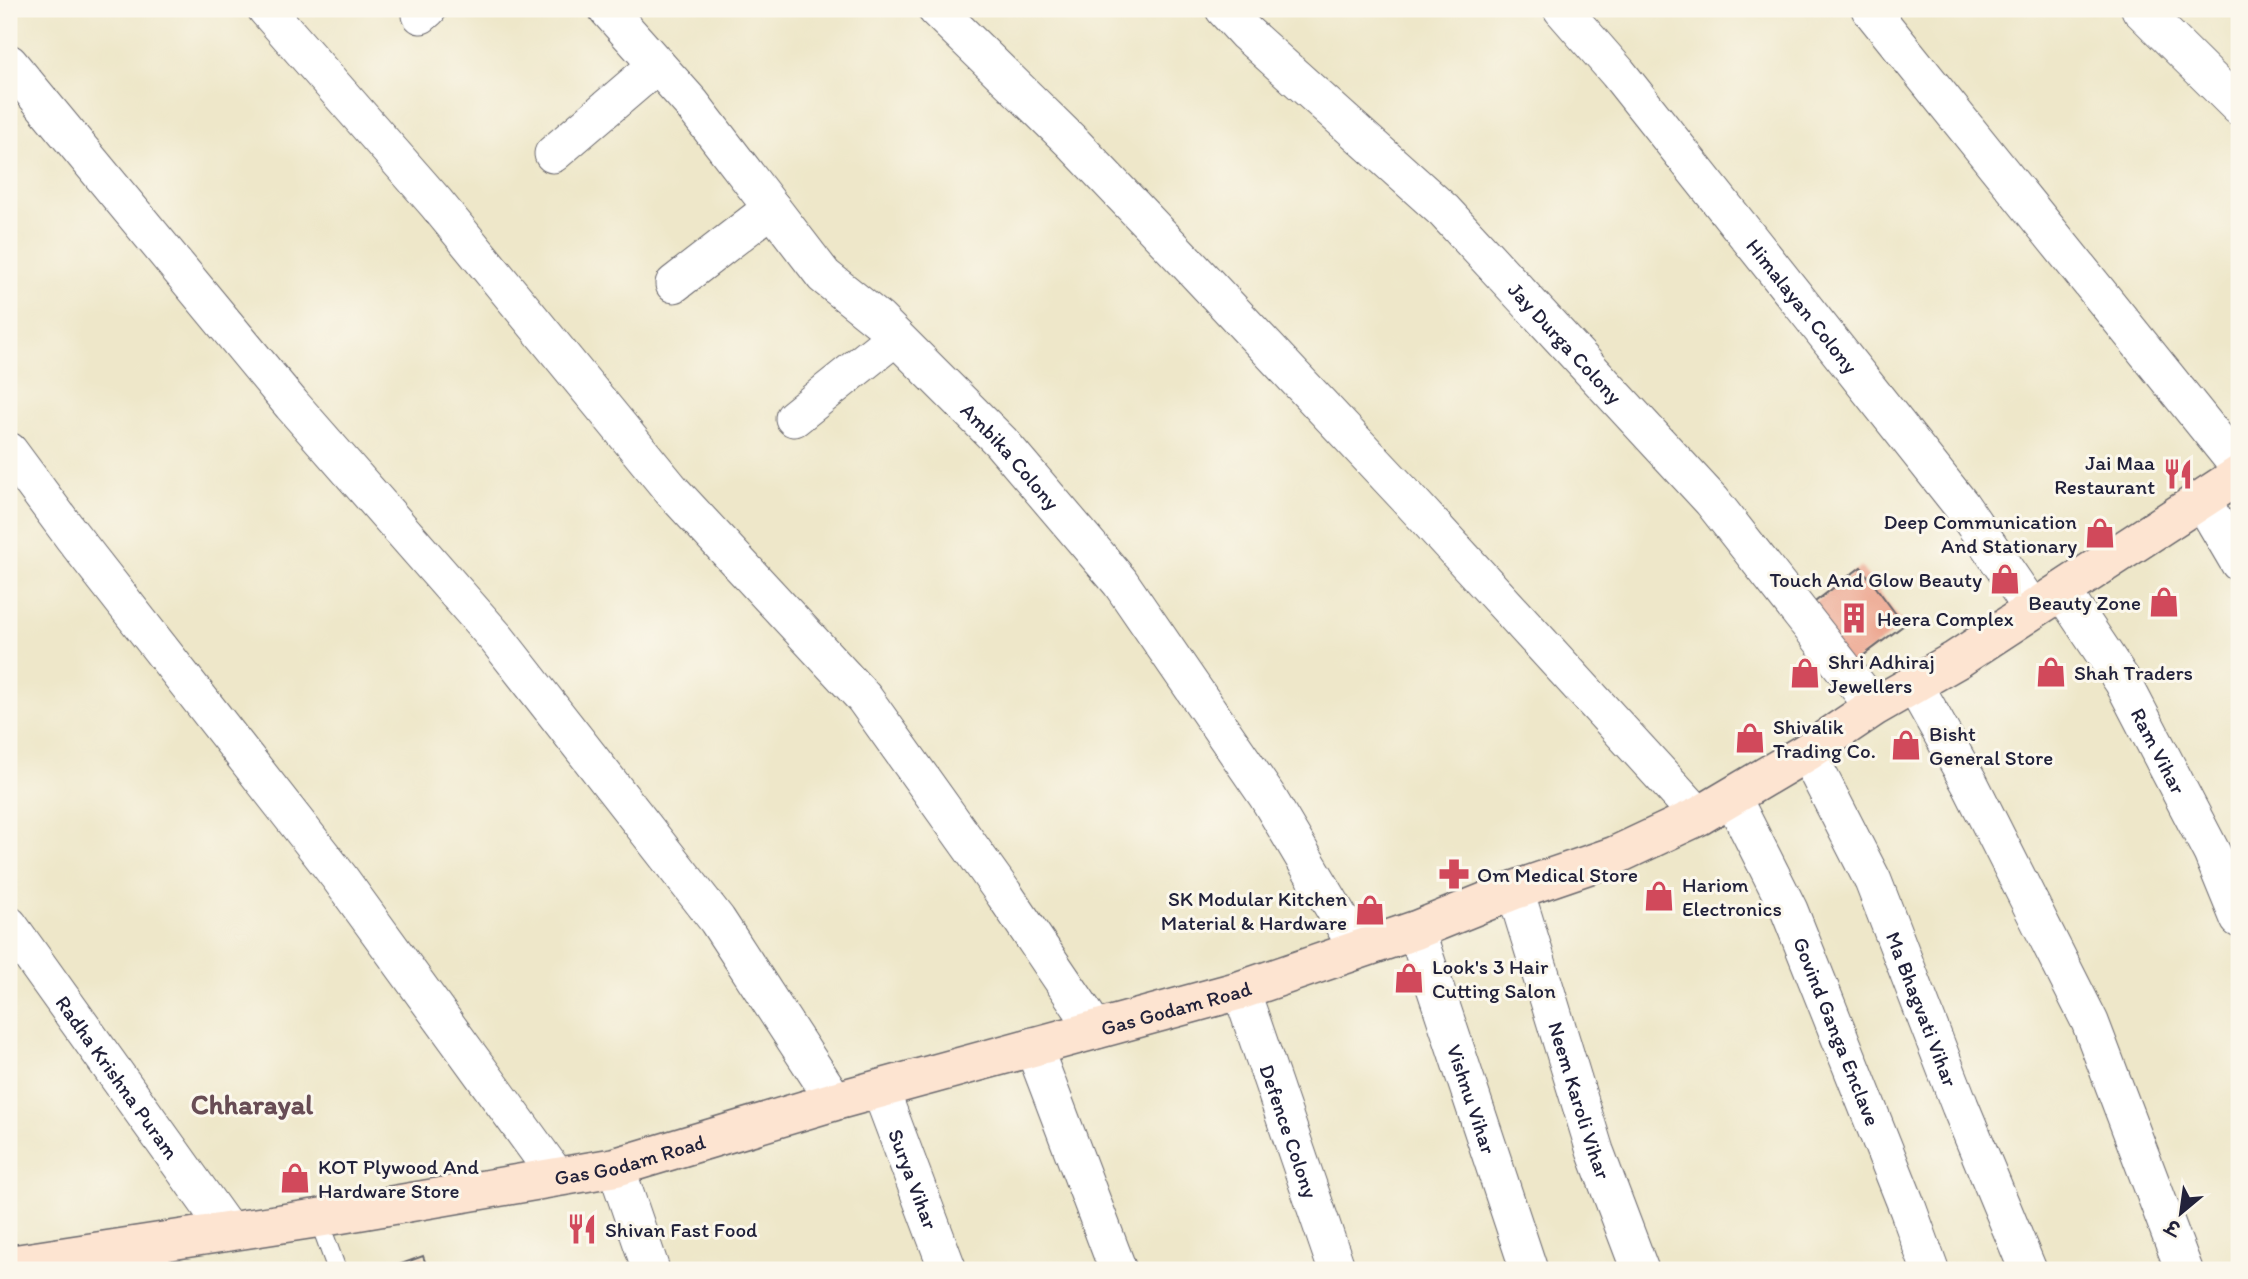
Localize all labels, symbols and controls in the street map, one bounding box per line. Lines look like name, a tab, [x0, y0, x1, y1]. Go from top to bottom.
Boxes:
street label: Himalayan Colony	[1742, 233, 1864, 378]
street label: Jay Durga Colony	[1503, 277, 1628, 409]
street label: Ambika Colony	[956, 397, 1065, 514]
place label: Jai Maa Restaurant	[2054, 450, 2155, 499]
restaurant icon: Jai Maa Restaurant	[2161, 457, 2195, 491]
place label: Deep Communication And Stationary	[1883, 509, 2077, 558]
shop icon: Deep Communication And Stationary	[2083, 516, 2117, 550]
shop icon: Touch And Glow Beauty	[1988, 562, 2022, 596]
place label: Touch And Glow Beauty	[1769, 567, 1982, 592]
shop icon: Beauty Zone	[2147, 585, 2181, 619]
place label: Beauty Zone	[2028, 590, 2141, 615]
building icon: Heera Complex	[1837, 601, 1871, 635]
place label: Heera Complex	[1877, 606, 2014, 631]
place label: Shri Adhiraj Jewellers	[1828, 649, 1935, 698]
shop icon: Shah Traders	[2034, 655, 2068, 689]
shop icon: Shri Adhiraj Jewellers	[1788, 656, 1822, 690]
place label: Shah Traders	[2074, 660, 2193, 685]
street label: Ram Vihar	[2126, 703, 2192, 799]
place label: Shivalik Trading Co.	[1773, 714, 1876, 763]
shop icon: Shivalik Trading Co.	[1733, 721, 1767, 755]
place label: Bisht General Store	[1929, 721, 2053, 770]
shop icon: Bisht General Store	[1889, 728, 1923, 762]
pharmacy icon: Om Medical Store	[1437, 857, 1471, 891]
place label: Om Medical Store	[1477, 862, 1638, 887]
place label: Hariom Electronics	[1682, 872, 1782, 921]
shop icon: Hariom Electronics	[1642, 879, 1676, 913]
place label: SK Modular Kitchen Material & Hardware	[1161, 886, 1347, 935]
shop icon: SK Modular Kitchen Material & Hardware	[1353, 893, 1387, 927]
street label: Ma Bhagvati Vihar	[1881, 928, 1964, 1091]
street label: Govind Ganga Enclave	[1788, 933, 1886, 1129]
place label: Look's 3 Hair Cutting Salon	[1432, 954, 1556, 1003]
shop icon: Look's 3 Hair Cutting Salon	[1392, 961, 1426, 995]
street label: Gas Godam Road	[1098, 975, 1255, 1040]
street label: Radha Krishna Puram	[51, 990, 185, 1164]
street label: Neem Karoli Vihar	[1544, 1019, 1617, 1182]
street label: Vishnu Vihar	[1442, 1041, 1502, 1157]
street label: Defence Colony	[1255, 1061, 1324, 1201]
district label: Chharayal	[191, 1087, 313, 1121]
street label: Surya Vihar	[884, 1125, 944, 1233]
street label: Gas Godam Road	[552, 1128, 709, 1190]
place label: KOT Plywood And Hardware Store	[318, 1154, 480, 1203]
shop icon: KOT Plywood And Hardware Store	[278, 1161, 312, 1195]
north arrow	[2146, 1178, 2216, 1248]
restaurant icon: Shivan Fast Food	[565, 1212, 599, 1246]
text: उ	[2160, 1213, 2186, 1242]
place label: Shivan Fast Food	[605, 1217, 758, 1242]

